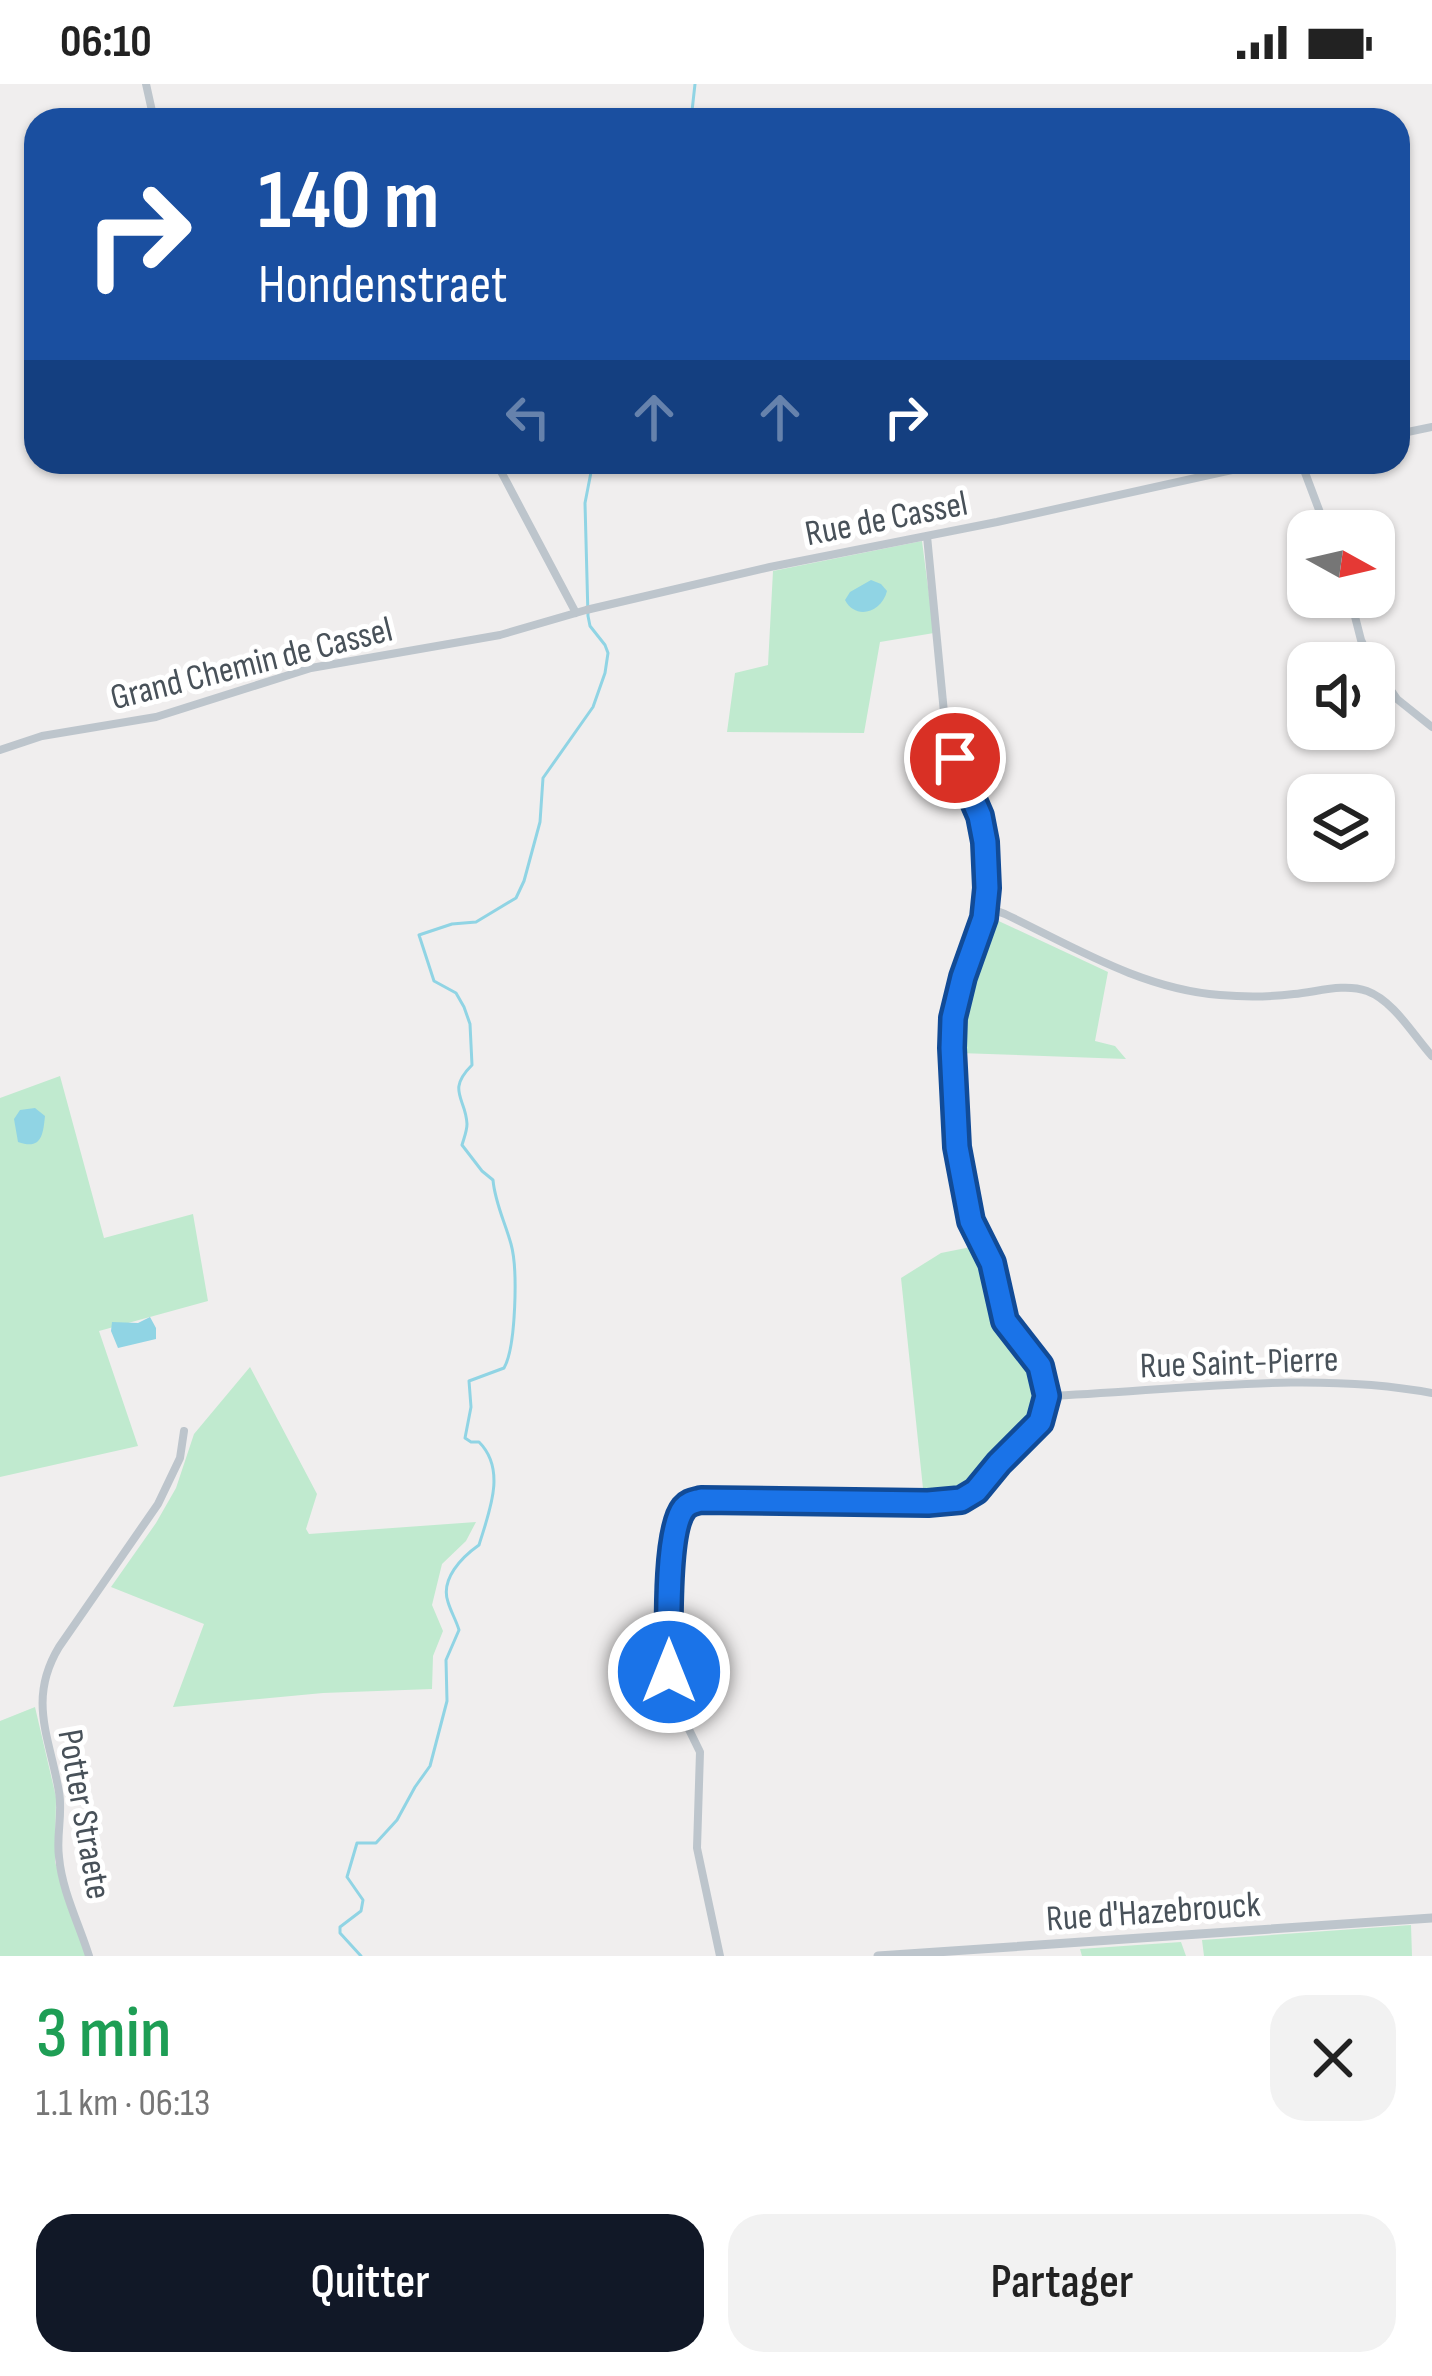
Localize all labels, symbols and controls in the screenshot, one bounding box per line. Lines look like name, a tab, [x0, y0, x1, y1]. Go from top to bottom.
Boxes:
text: 06:10	[60, 15, 152, 70]
text: 140 m	[258, 151, 439, 252]
icon: right	[60, 156, 216, 312]
text: Hondenstraet	[258, 253, 508, 318]
icon: left	[495, 384, 561, 450]
icon: ahead	[621, 384, 687, 450]
icon: ahead	[747, 384, 813, 450]
icon: right	[873, 384, 939, 450]
street label: Rue de Cassel	[802, 483, 971, 556]
north arrow	[1287, 510, 1395, 618]
map controls	[1287, 510, 1395, 882]
street label: Grand Chemin de Cassel	[106, 609, 397, 720]
button: sound	[1287, 642, 1395, 750]
pin	[904, 707, 1006, 809]
icon: arrive	[922, 725, 988, 791]
button: layers	[1287, 774, 1395, 882]
street label: Rue Saint-Pierre	[1139, 1339, 1339, 1388]
position arrow	[606, 1609, 732, 1735]
street label: Potter Straete	[47, 1726, 120, 1903]
street label: Rue d'Hazebrouck	[1045, 1884, 1262, 1941]
text: 3 min	[36, 1991, 171, 2078]
button: close	[1270, 1995, 1396, 2121]
text: 1.1 km · 06:13	[36, 2080, 210, 2127]
button: Quitter	[36, 2214, 704, 2352]
button: Partager	[728, 2214, 1396, 2352]

